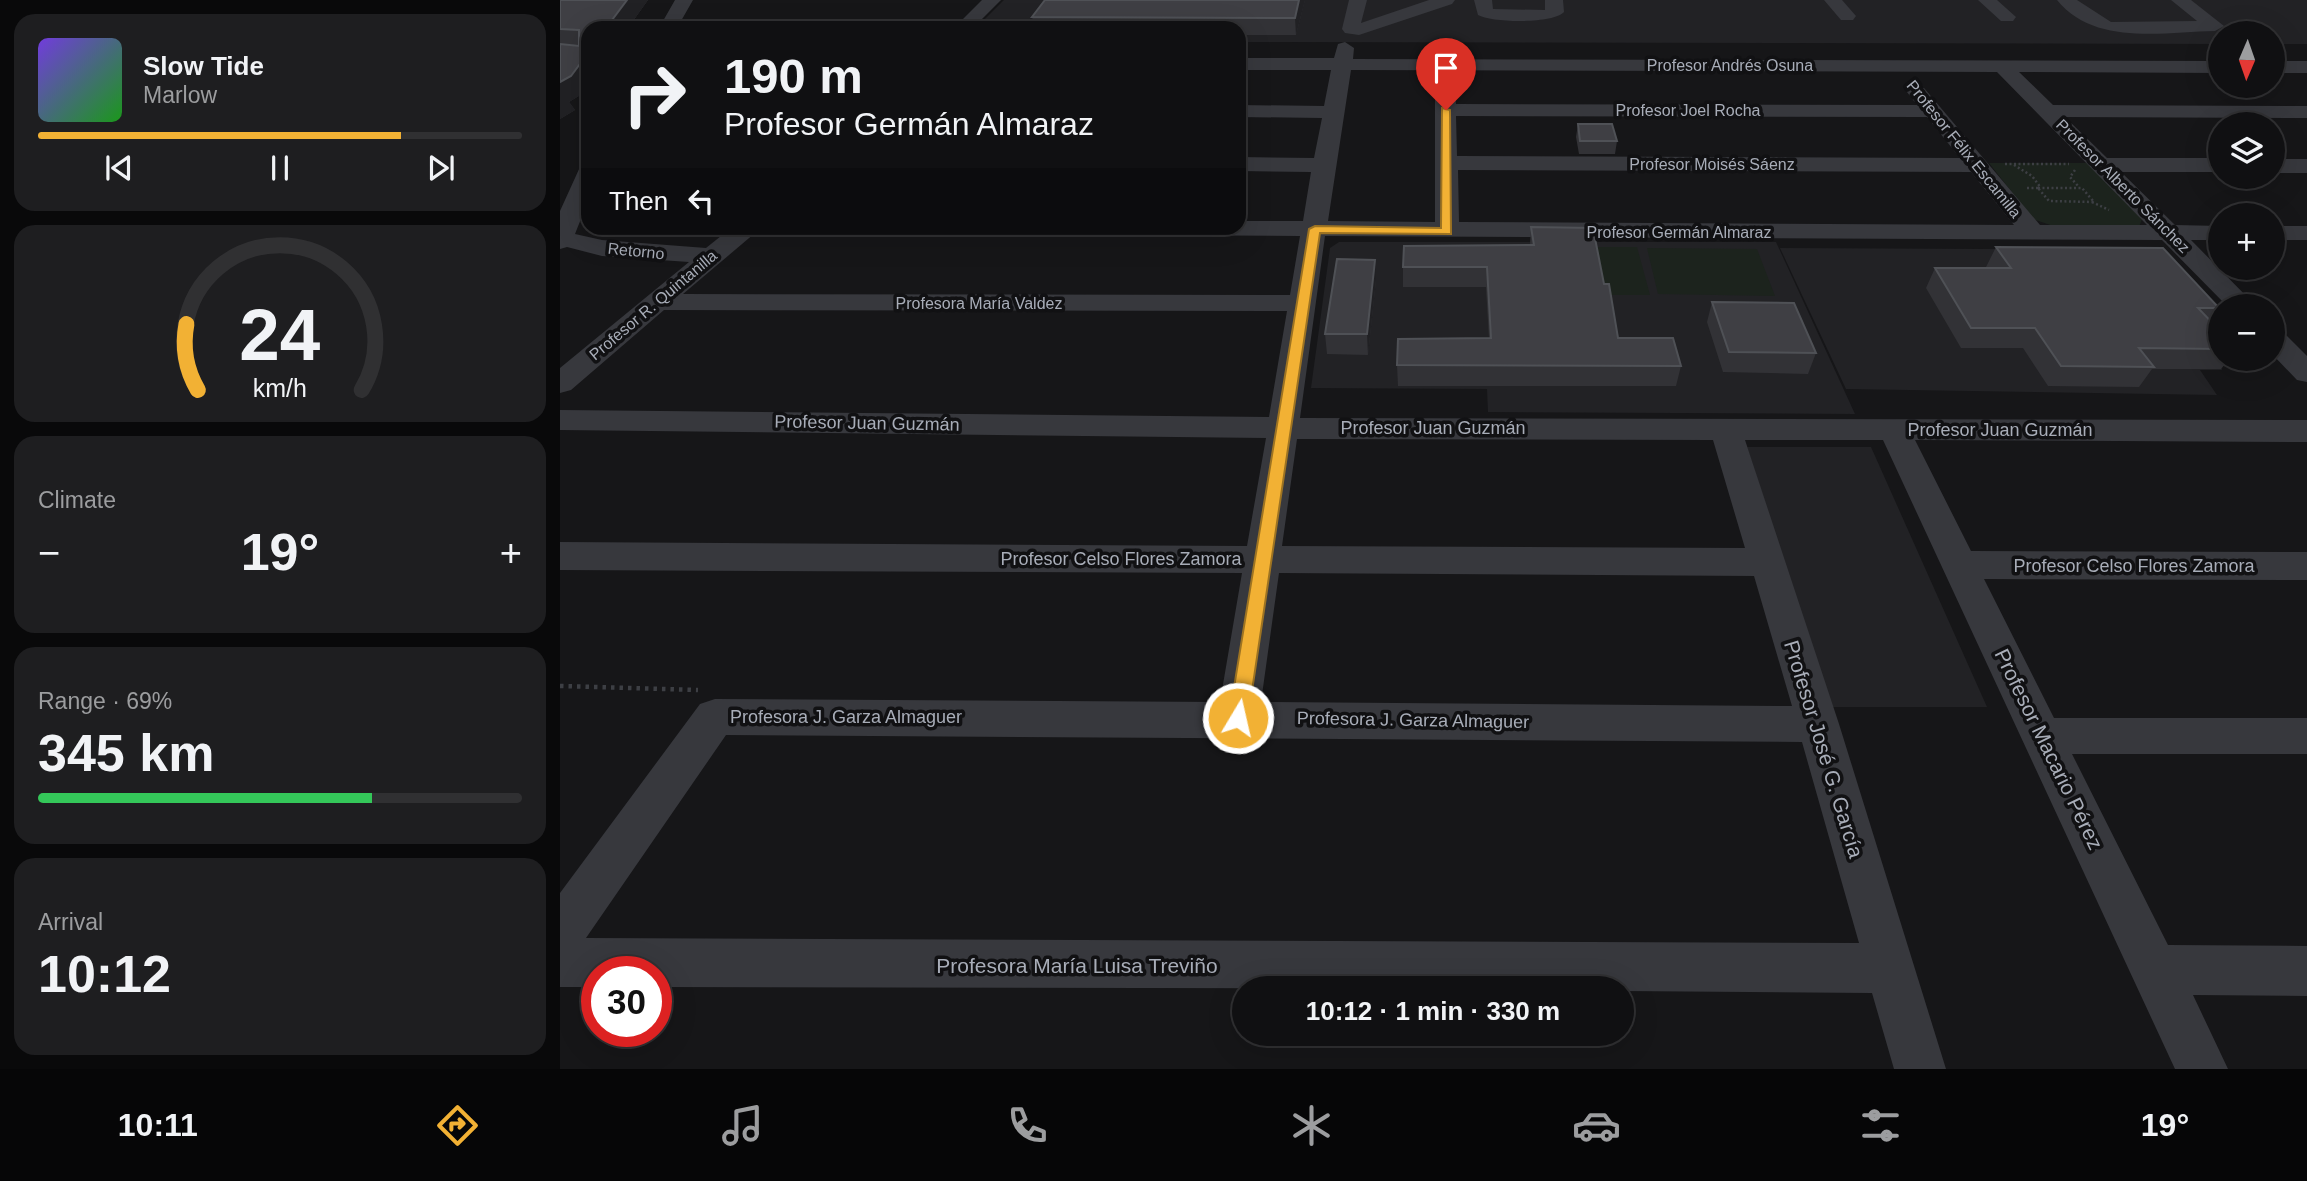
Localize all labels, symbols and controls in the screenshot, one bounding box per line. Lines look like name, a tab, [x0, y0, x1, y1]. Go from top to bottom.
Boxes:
north arrow	[2208, 21, 2286, 98]
map controls	[2208, 21, 2285, 371]
pin	[1416, 38, 1476, 110]
icon: right	[609, 49, 700, 140]
text: 190 m	[724, 49, 863, 103]
icon: arrive	[1427, 49, 1465, 87]
text: Slow Tide	[143, 51, 264, 81]
street label: Profesor Andrés Osuna	[1647, 57, 1813, 74]
street label: Profesor Félix Escamilla	[1903, 77, 2025, 221]
text: Marlow	[143, 82, 217, 108]
street label: Profesor Joel Rocha	[1616, 102, 1761, 119]
text: Profesor Germán Almaraz	[724, 106, 1094, 142]
button: layers	[2208, 112, 2285, 189]
street label: Profesor Alberto Sánchez	[2053, 116, 2193, 256]
icon: previous	[100, 149, 138, 187]
icon: pause	[261, 149, 299, 187]
icon: next	[422, 149, 460, 187]
street label: Profesor Moisés Sáenz	[1629, 156, 1795, 173]
icon: left	[682, 182, 720, 220]
text: Then	[609, 186, 668, 216]
button: +	[2208, 203, 2285, 280]
street label: Profesor Germán Almaraz	[1587, 224, 1771, 241]
street label: Retorno	[607, 240, 665, 262]
street label: Profesor R. Quintanilla	[586, 247, 720, 363]
text: 24	[240, 294, 321, 375]
button: −	[2208, 294, 2285, 371]
street label: Profesora María Valdez	[896, 295, 1062, 312]
text: km/h	[253, 373, 307, 401]
street label: Profesor Juan Guzmán	[774, 411, 960, 435]
street label: Profesor Juan Guzmán	[1340, 418, 1526, 438]
street label: Profesor Juan Guzmán	[1907, 420, 2093, 440]
text: Climate	[38, 487, 116, 513]
text: 19°	[241, 523, 319, 581]
text: −	[38, 532, 60, 574]
text: +	[500, 532, 522, 574]
street label: Profesor Celso Flores Zamora	[1000, 549, 1243, 569]
street label: Profesor Celso Flores Zamora	[2013, 556, 2256, 576]
street label: Profesor José G. García	[1780, 637, 1868, 861]
street label: Profesor Macario Pérez	[1990, 645, 2108, 853]
position arrow	[1201, 681, 1275, 755]
text: Range · 69%	[38, 688, 172, 714]
street label: Profesora J. Garza Almaguer	[730, 707, 962, 727]
street label: Profesora J. Garza Almaguer	[1297, 708, 1529, 732]
text: 345 km	[38, 724, 214, 782]
text: Arrival	[38, 909, 103, 935]
text: 10:12	[38, 945, 171, 1003]
street label: Profesora María Luisa Treviño	[936, 954, 1218, 977]
speed limit sign: 30	[581, 956, 672, 1047]
text: 10:12 · 1 min · 330 m	[1306, 996, 1560, 1026]
icon: directions	[433, 1101, 482, 1150]
icon: music	[718, 1101, 767, 1150]
icon: phone	[1003, 1101, 1052, 1150]
icon: climate	[1287, 1101, 1336, 1150]
icon: car	[1572, 1101, 1621, 1150]
icon: filters	[1856, 1101, 1905, 1150]
text: 10:11	[118, 1107, 198, 1143]
text: 19°	[2141, 1107, 2189, 1143]

